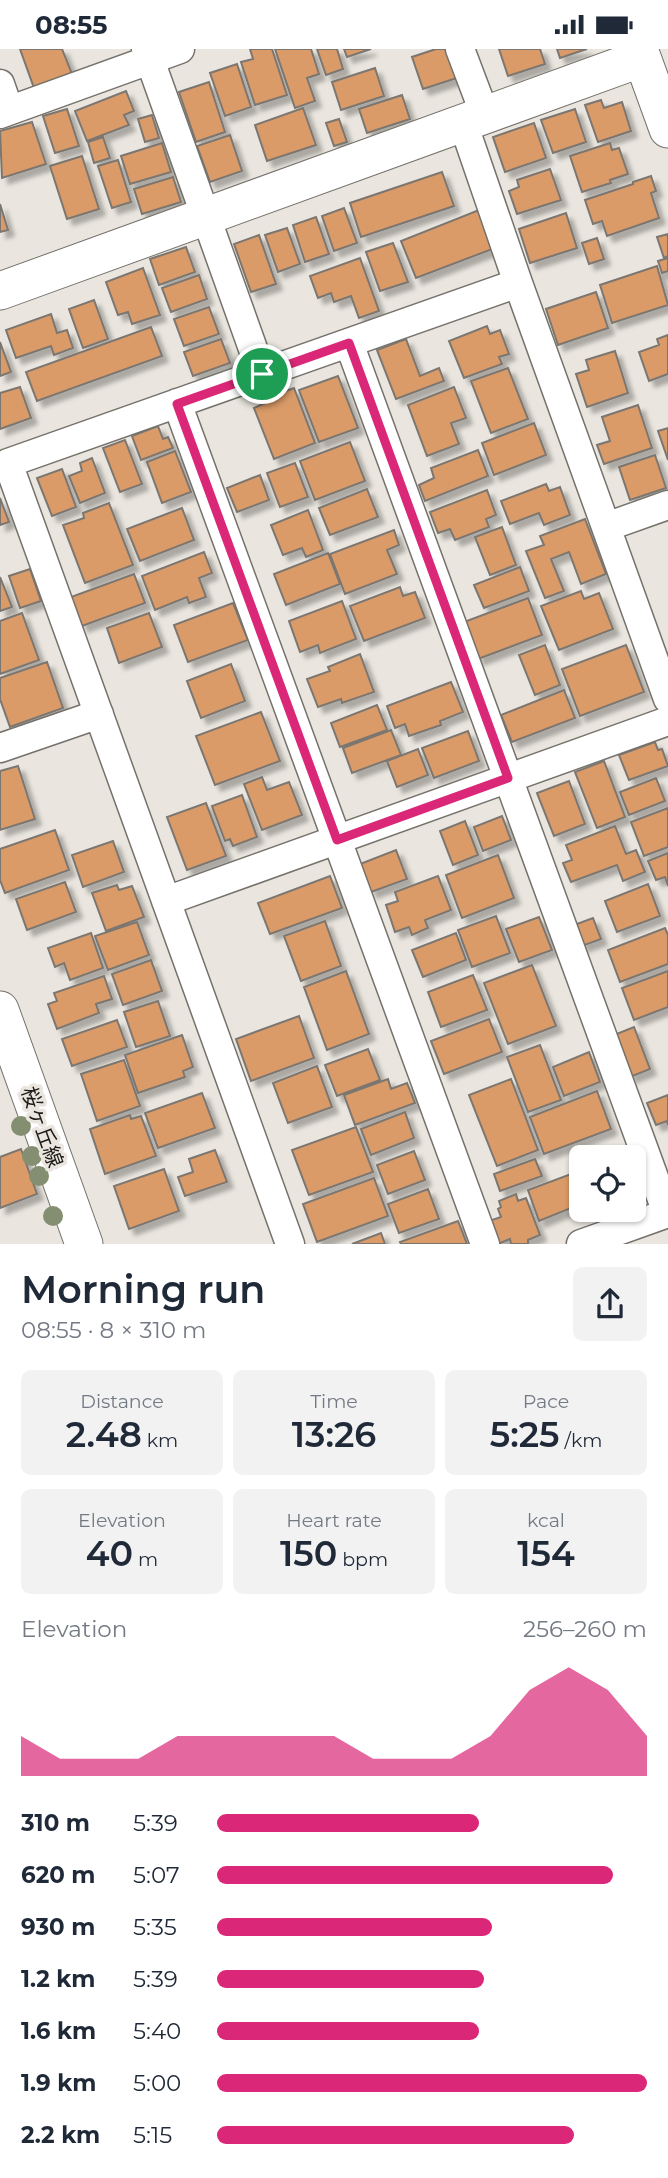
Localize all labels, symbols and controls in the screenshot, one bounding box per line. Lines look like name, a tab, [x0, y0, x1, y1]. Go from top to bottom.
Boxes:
text: 08:55	[35, 9, 107, 41]
pin	[232, 344, 292, 404]
icon: arrive	[243, 355, 281, 393]
street label: 桜ヶ丘線	[16, 1083, 69, 1171]
map controls	[569, 1145, 646, 1222]
button: locate	[569, 1145, 646, 1222]
text: Morning run	[21, 1266, 265, 1313]
button: share	[573, 1267, 647, 1341]
text: 08:55 · 8 × 310 m	[21, 1316, 206, 1344]
text: Distance	[80, 1390, 164, 1413]
text: Time	[310, 1390, 358, 1413]
text: Pace	[523, 1390, 569, 1413]
text: 2.48	[66, 1413, 142, 1456]
text: 13:26	[292, 1413, 376, 1456]
text: 5:25	[490, 1413, 559, 1456]
text: km	[142, 1429, 178, 1452]
text: /km	[559, 1429, 602, 1452]
text: Elevation	[78, 1509, 166, 1532]
text: Heart rate	[286, 1509, 382, 1532]
text: kcal	[527, 1509, 565, 1532]
text: 40	[86, 1532, 133, 1575]
text: 150	[280, 1532, 337, 1575]
text: 154	[517, 1532, 575, 1575]
text: m	[133, 1548, 158, 1571]
text: bpm	[337, 1548, 388, 1571]
text: Elevation	[21, 1615, 127, 1643]
text: 256–260 m	[523, 1615, 647, 1643]
text: 310 m	[21, 1809, 90, 1837]
text: 5:39	[133, 1809, 178, 1837]
text: 620 m	[21, 1861, 95, 1889]
text: 5:07	[133, 1861, 180, 1889]
text: 930 m	[21, 1913, 95, 1941]
text: 5:35	[133, 1913, 177, 1941]
text: 1.2 km	[21, 1965, 95, 1993]
text: 5:39	[133, 1965, 178, 1993]
text: 1.6 km	[21, 2017, 96, 2045]
text: 5:40	[133, 2017, 181, 2045]
text: 1.9 km	[21, 2069, 96, 2097]
text: 5:00	[133, 2069, 181, 2097]
text: 2.2 km	[21, 2121, 100, 2149]
text: 5:15	[133, 2121, 172, 2149]

